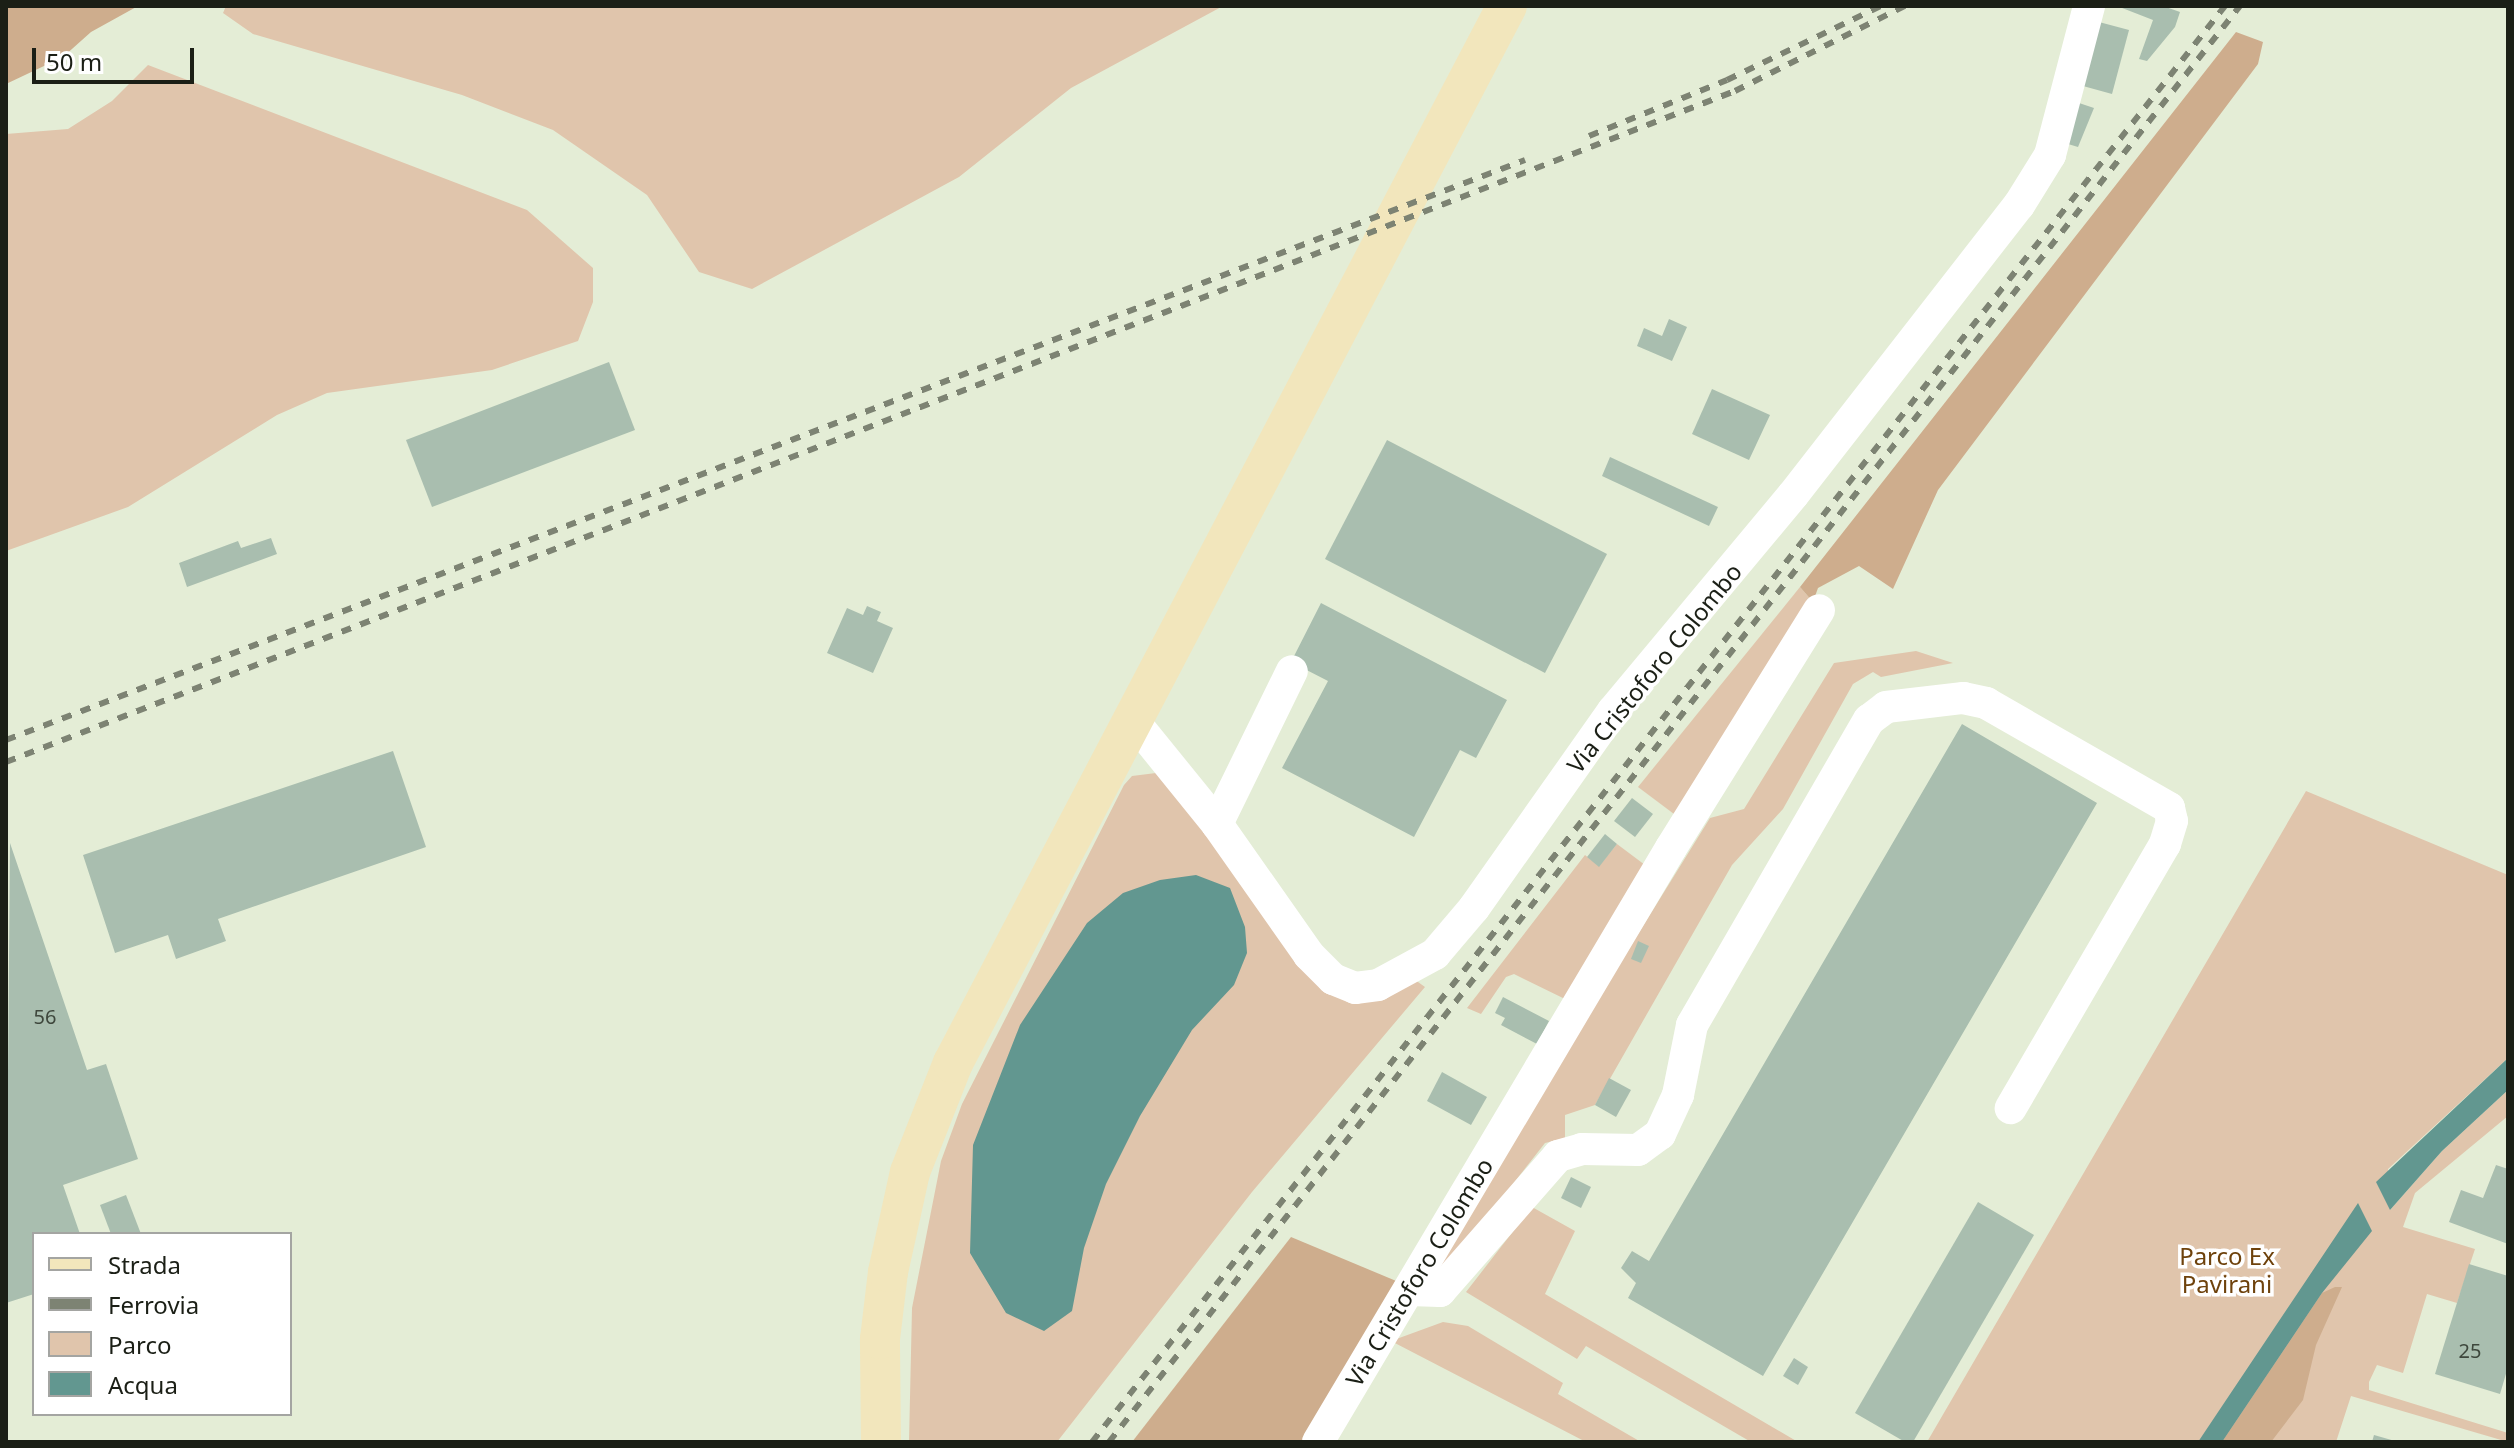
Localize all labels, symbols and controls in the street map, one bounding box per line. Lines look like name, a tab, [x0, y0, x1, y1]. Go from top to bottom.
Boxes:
scale bar	[36, 32, 198, 82]
text: 50 m	[46, 45, 102, 78]
street label: Via Cristoforo Colombo	[1561, 557, 1747, 779]
house number: 56	[34, 1004, 56, 1028]
street label: Via Cristoforo Colombo	[1339, 1153, 1499, 1391]
legend	[32, 1232, 292, 1416]
park label: Parco Ex Pavirani	[2179, 1242, 2275, 1298]
text: Strada	[108, 1248, 181, 1281]
text: Ferrovia	[108, 1288, 199, 1321]
text: Parco	[108, 1328, 171, 1361]
house number: 25	[2459, 1338, 2481, 1362]
text: Acqua	[108, 1368, 178, 1401]

